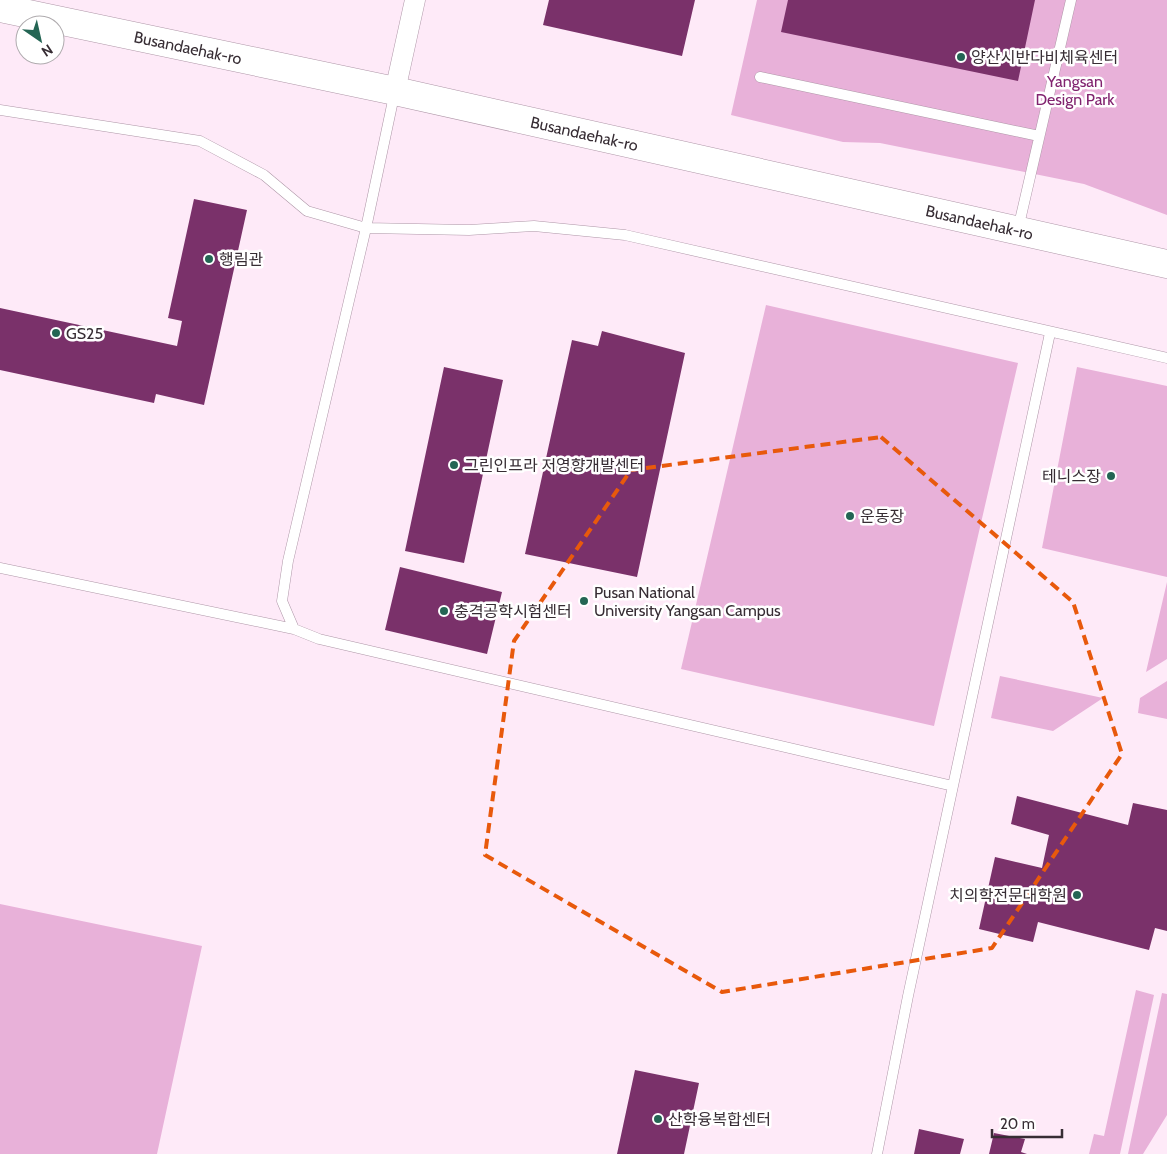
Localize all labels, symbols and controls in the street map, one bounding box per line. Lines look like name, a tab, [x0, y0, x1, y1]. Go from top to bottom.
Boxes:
north arrow	[15, 15, 65, 65]
street label: Busandaehak-ro	[132, 27, 244, 68]
text: N	[38, 41, 56, 61]
place label: 양산시반다비체육센터	[971, 48, 1118, 67]
marker: 양산시반다비체육센터	[955, 51, 967, 63]
park label: Yangsan Design Park	[1035, 72, 1115, 109]
street label: Busandaehak-ro	[529, 112, 640, 155]
street label: Busandaehak-ro	[924, 201, 1035, 243]
place label: 행림관	[219, 250, 263, 269]
marker: 행림관	[203, 253, 215, 265]
place label: GS25	[66, 324, 103, 343]
marker: GS25	[50, 327, 62, 339]
place label: 그린인프라 저영향개발센터	[464, 456, 644, 475]
marker: 그린인프라 저영향개발센터	[448, 459, 460, 471]
place label: 테니스장	[1042, 467, 1101, 486]
marker: 테니스장	[1105, 470, 1117, 482]
place label: 운동장	[860, 507, 904, 526]
marker: 운동장	[844, 510, 856, 522]
place label: Pusan National University Yangsan Campus	[594, 583, 781, 620]
marker: Pusan National University Yangsan Campus	[578, 595, 590, 607]
place label: 충격공학시험센터	[454, 602, 572, 621]
marker: 충격공학시험센터	[438, 605, 450, 617]
place label: 치의학전문대학원	[949, 886, 1067, 905]
marker: 치의학전문대학원	[1071, 889, 1083, 901]
scale bar	[992, 1106, 1062, 1138]
place label: 산학융복합센터	[668, 1110, 771, 1129]
marker: 산학융복합센터	[652, 1113, 664, 1125]
text: 20 m	[1000, 1115, 1035, 1133]

